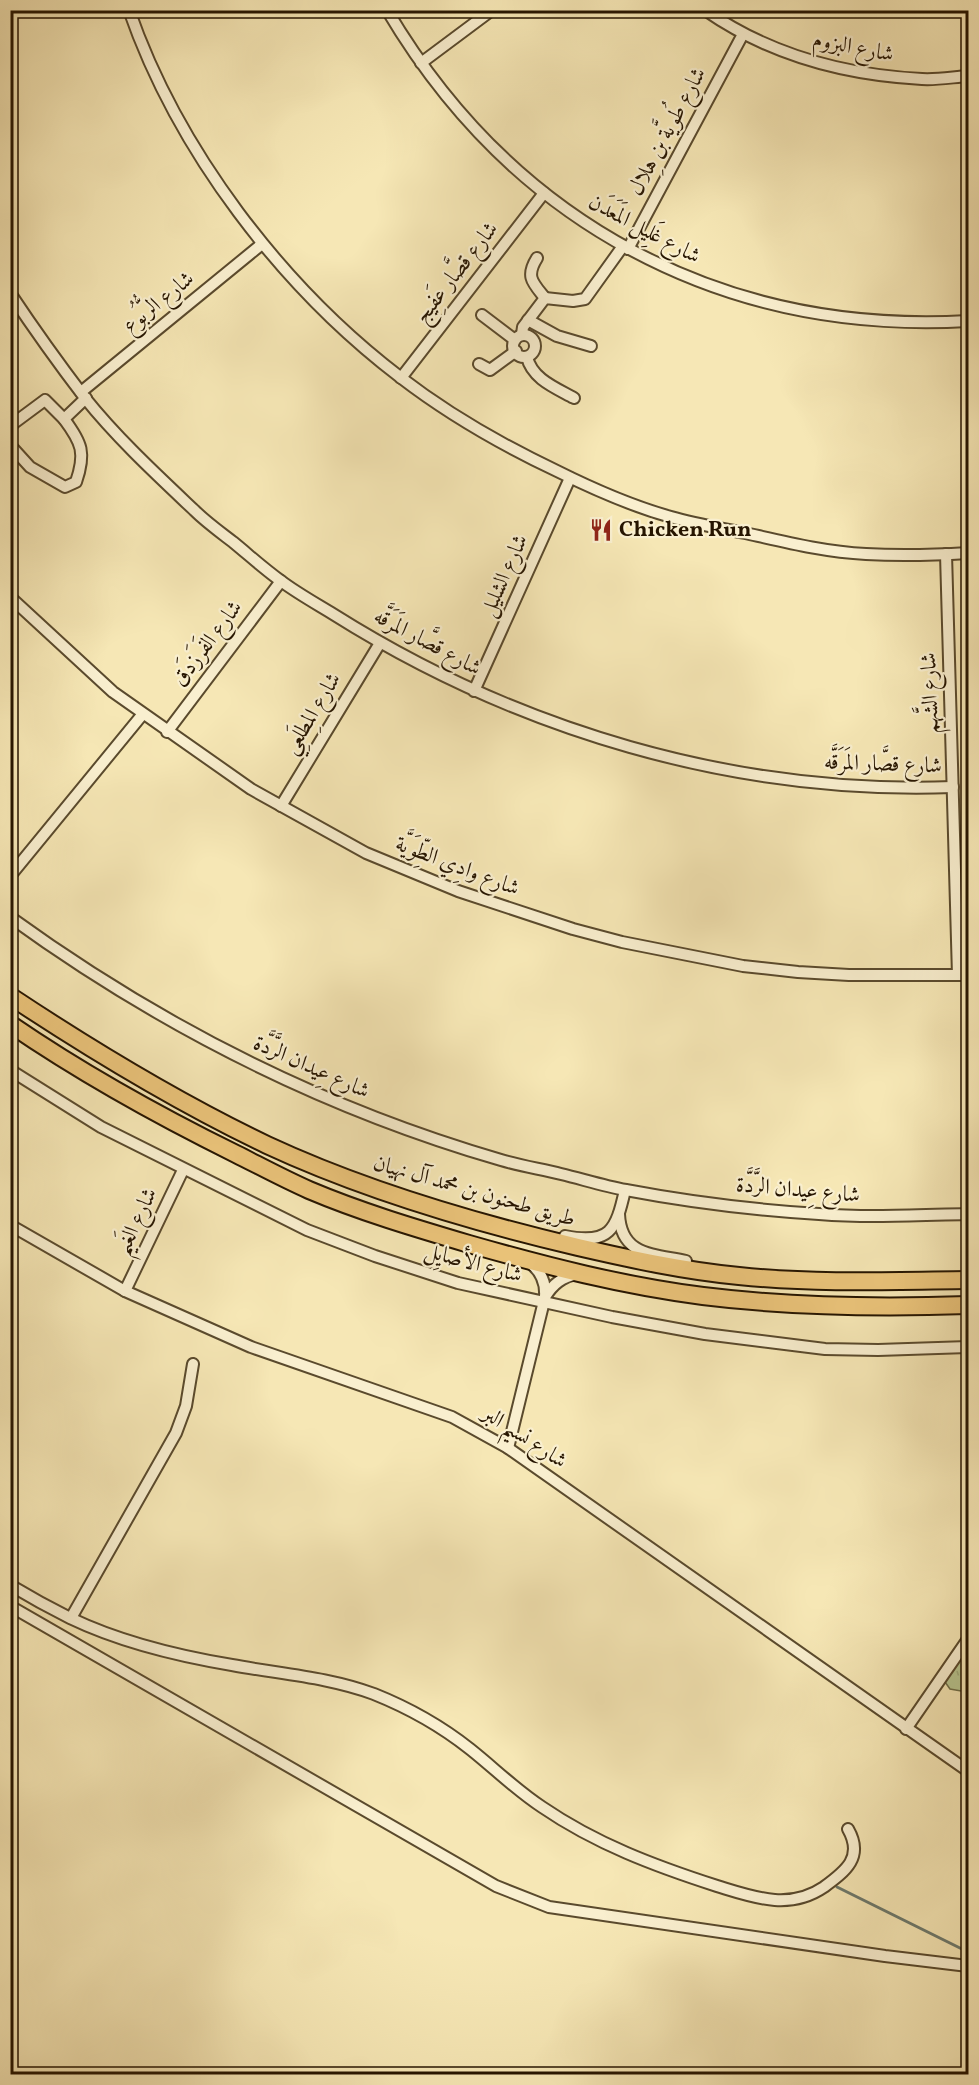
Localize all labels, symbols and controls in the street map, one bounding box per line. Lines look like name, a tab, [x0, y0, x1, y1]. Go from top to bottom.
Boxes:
street label: شارع البزوم	[809, 25, 896, 73]
street label: شارع طُويَّة بن هِلال	[617, 60, 716, 202]
street label: شارع غَلِيل المَعَدَن	[582, 186, 707, 273]
street label: شارع قصَّار عَفِيج	[403, 212, 508, 332]
street label: شارع الرُّبُوع	[112, 258, 202, 342]
place label: Chicken Run	[619, 515, 751, 546]
restaurant icon: Chicken Run	[588, 517, 614, 543]
street label: شارع الشليل	[473, 530, 538, 623]
street label: شارع الفَرَزدَق	[164, 593, 252, 694]
street label: شارع قصَّار المَرَقَّه	[367, 597, 489, 685]
street label: شارع الشَّهم	[909, 652, 951, 734]
street label: شارع المِطلَعِي	[275, 666, 352, 763]
street label: شارع قصَّار المَرَقَّه	[823, 742, 943, 784]
street label: شارع وادِي الطِّوَيَّة	[390, 824, 525, 906]
street label: شارع عِيدان الرَّدَّة	[247, 1024, 376, 1108]
street label: طريق طحنون بن محمد آل نهيان	[369, 1148, 579, 1236]
street label: شارع عِيدان الرَّدَّة	[735, 1165, 862, 1213]
street label: شارع الغَيم	[106, 1182, 170, 1263]
street label: شارع الأصايِل	[420, 1234, 526, 1293]
street label: شارع نسيم البر	[472, 1398, 573, 1480]

